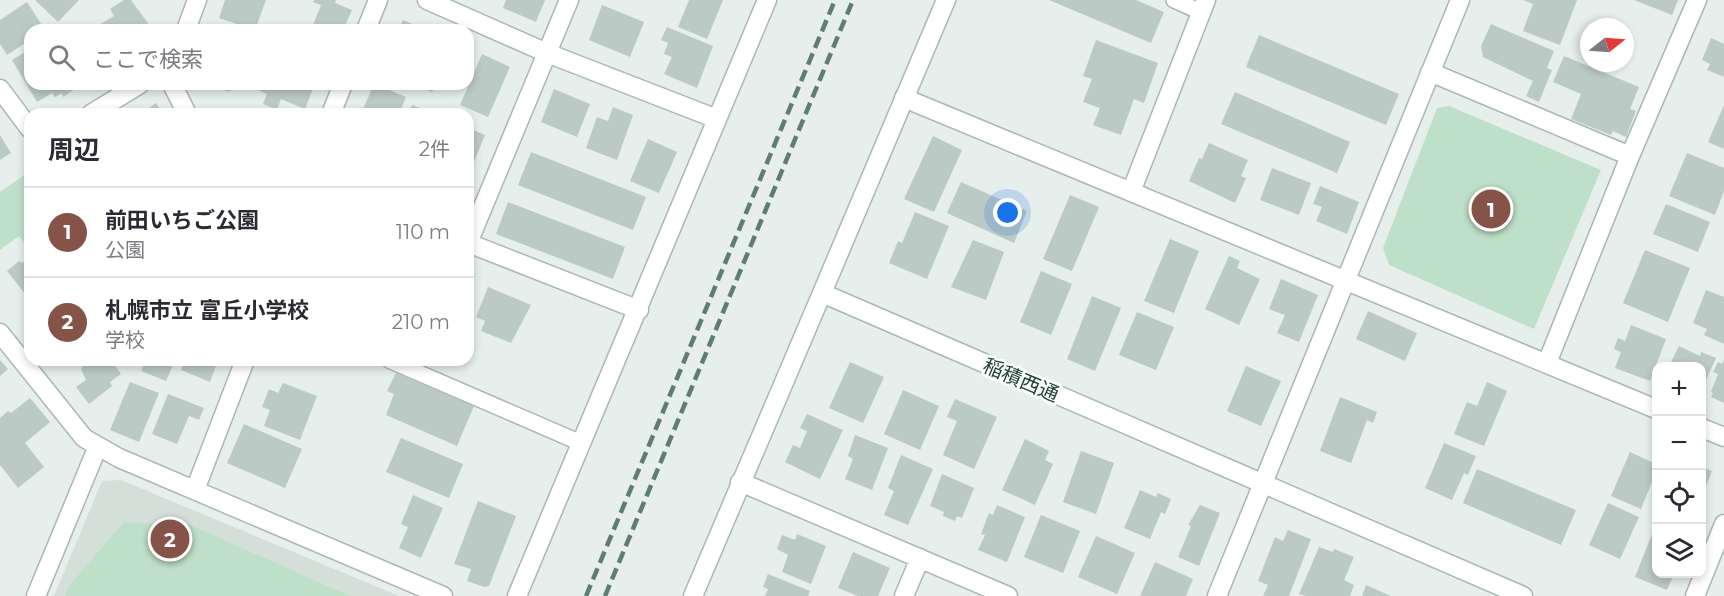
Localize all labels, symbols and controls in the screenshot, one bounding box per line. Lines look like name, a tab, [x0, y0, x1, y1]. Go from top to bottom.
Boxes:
north arrow	[1580, 18, 1634, 72]
search box	[24, 24, 474, 90]
icon: search	[45, 41, 78, 74]
text: ここで検索	[93, 46, 203, 73]
text: 周辺	[48, 134, 100, 166]
text: 2件	[419, 137, 450, 161]
pin: 1	[1472, 186, 1510, 232]
your location	[993, 198, 1022, 227]
text: 前田いちご公園	[105, 207, 259, 234]
text: 1	[64, 220, 71, 244]
text: 110 m	[396, 220, 450, 244]
text: 公園	[105, 238, 145, 262]
text: 札幌市立 富丘小学校	[105, 297, 309, 324]
text: 2	[62, 310, 73, 334]
text: 210 m	[392, 310, 450, 334]
text: 学校	[105, 328, 145, 352]
street label: 稲積西通	[979, 353, 1063, 407]
map controls	[1652, 362, 1706, 578]
button: +	[1652, 362, 1706, 416]
button: −	[1652, 416, 1706, 470]
button: locate	[1652, 470, 1706, 524]
pin: 2	[150, 516, 190, 562]
button: layers	[1652, 524, 1706, 578]

